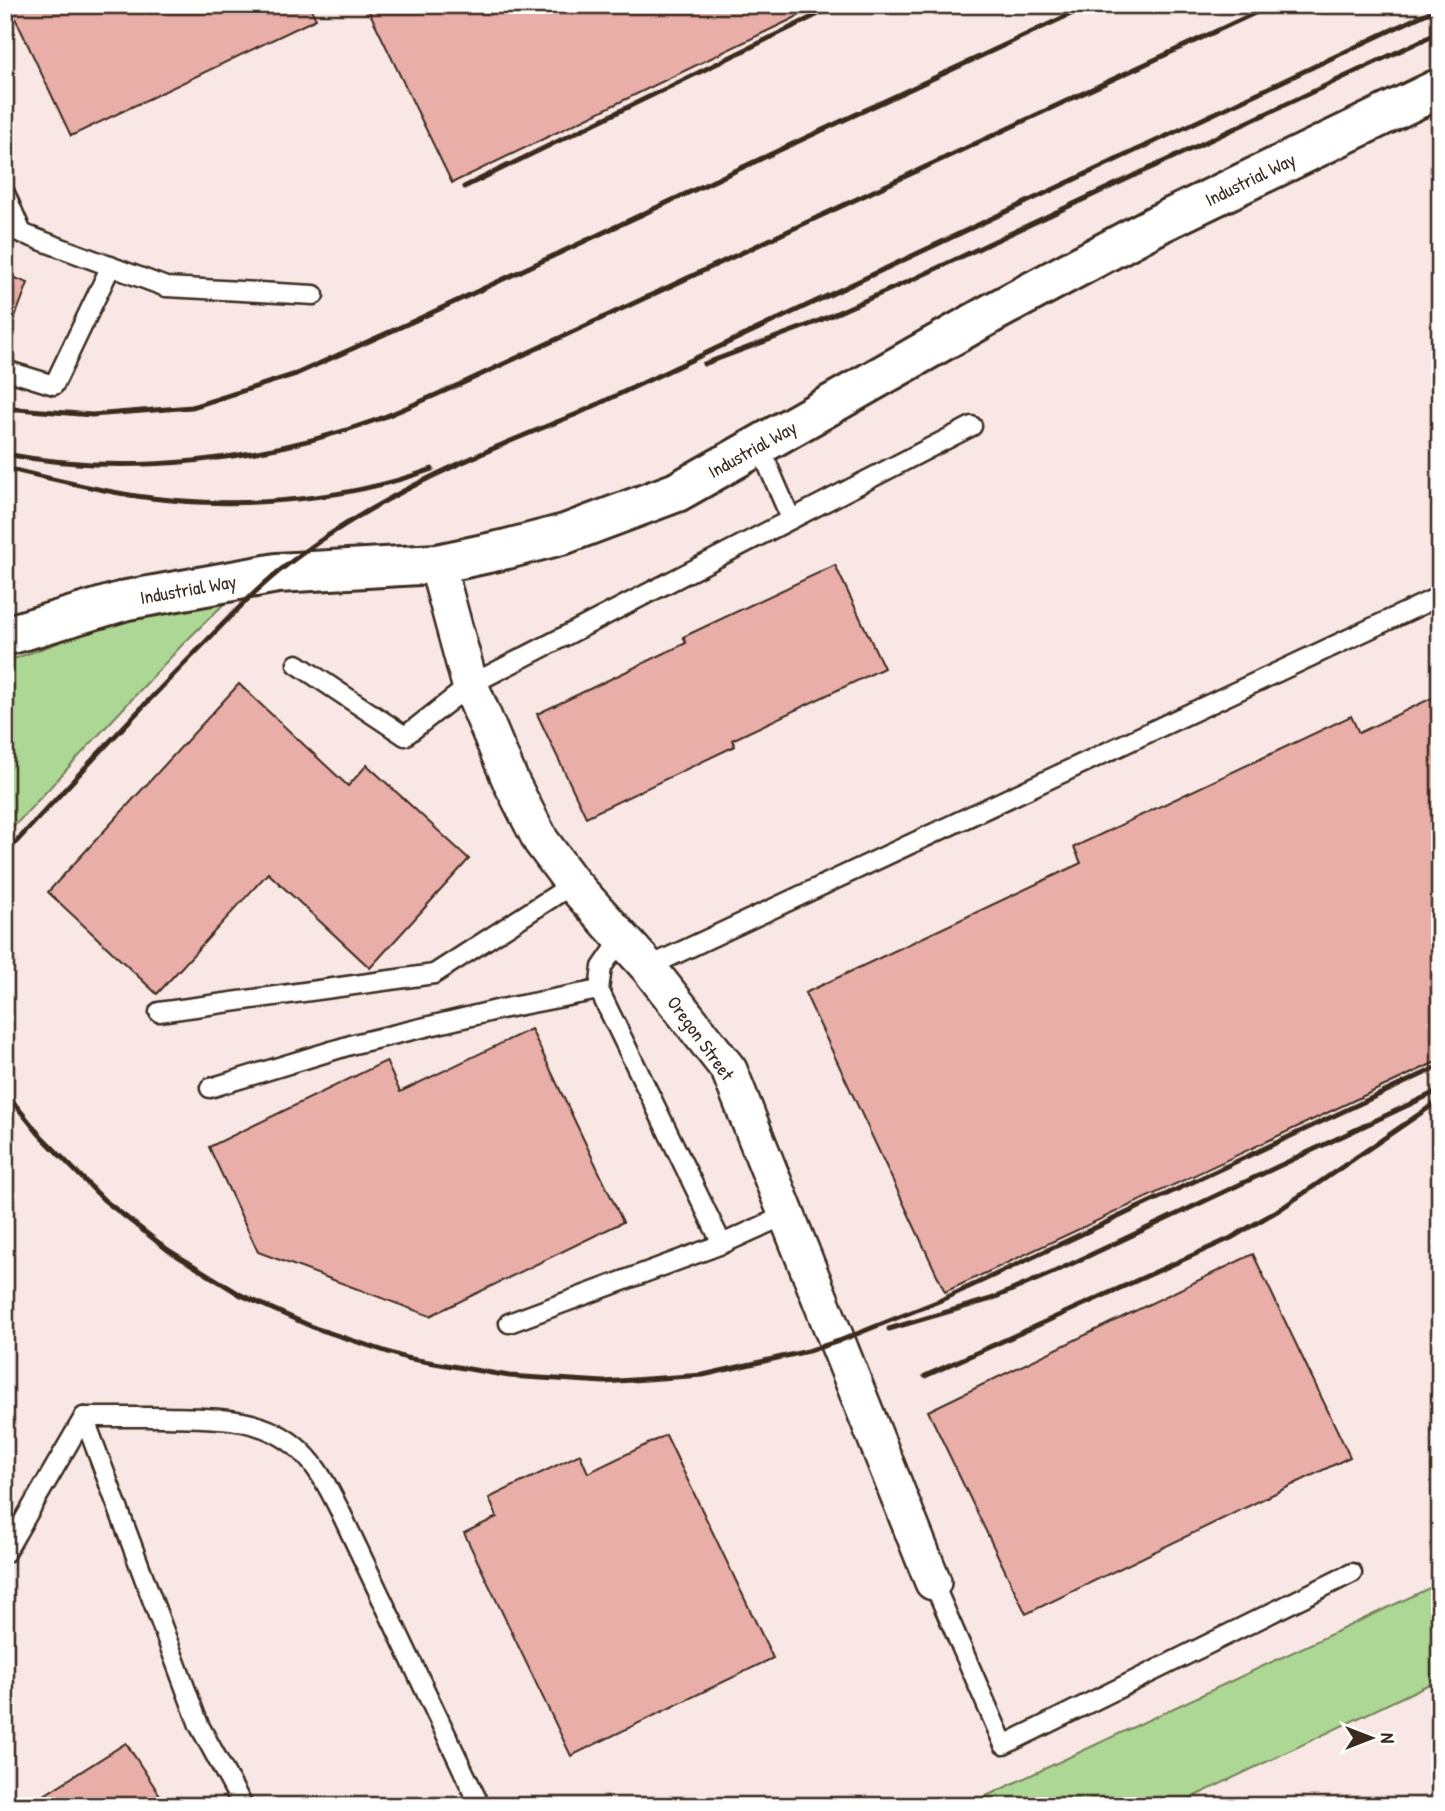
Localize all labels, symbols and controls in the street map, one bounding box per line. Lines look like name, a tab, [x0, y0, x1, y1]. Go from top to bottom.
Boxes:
street label: Industrial Way	[1200, 146, 1300, 212]
street label: Industrial Way	[703, 414, 801, 484]
street label: Industrial Way	[138, 568, 238, 610]
street label: Oregon Street	[661, 990, 741, 1086]
north arrow	[1336, 1702, 1406, 1772]
text: N	[1375, 1733, 1401, 1743]

